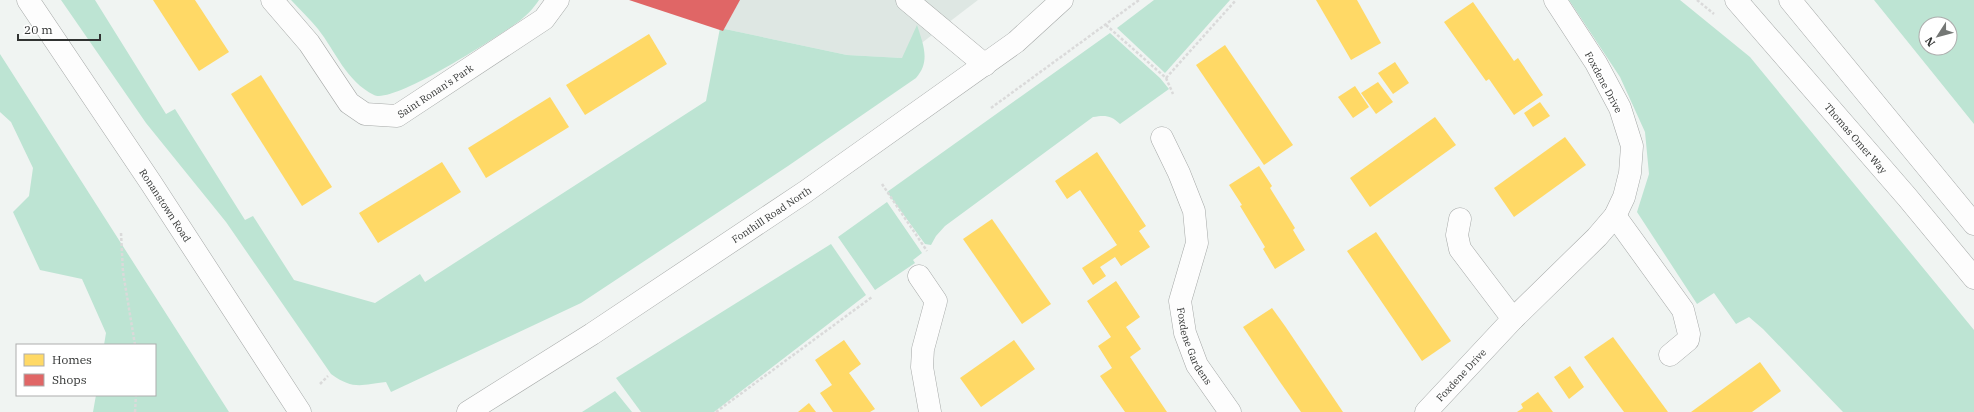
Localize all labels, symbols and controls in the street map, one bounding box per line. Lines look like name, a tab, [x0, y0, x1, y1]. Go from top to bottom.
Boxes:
scale bar	[18, 16, 100, 42]
north arrow	[1918, 16, 1958, 56]
text: 20 m	[24, 22, 53, 37]
text: N	[1922, 34, 1938, 50]
street label: Foxdene Drive	[1582, 49, 1625, 115]
street label: Saint Ronan's Park	[395, 61, 476, 121]
street label: Thomas Omer Way	[1821, 101, 1890, 177]
street label: Ronanstown Road	[136, 166, 194, 245]
street label: Fonthill Road North	[729, 184, 814, 246]
street label: Foxdene Gardens	[1174, 306, 1215, 387]
legend	[16, 344, 156, 396]
street label: Foxdene Drive	[1433, 346, 1489, 404]
text: Homes	[52, 352, 92, 367]
text: Shops	[52, 372, 87, 387]

